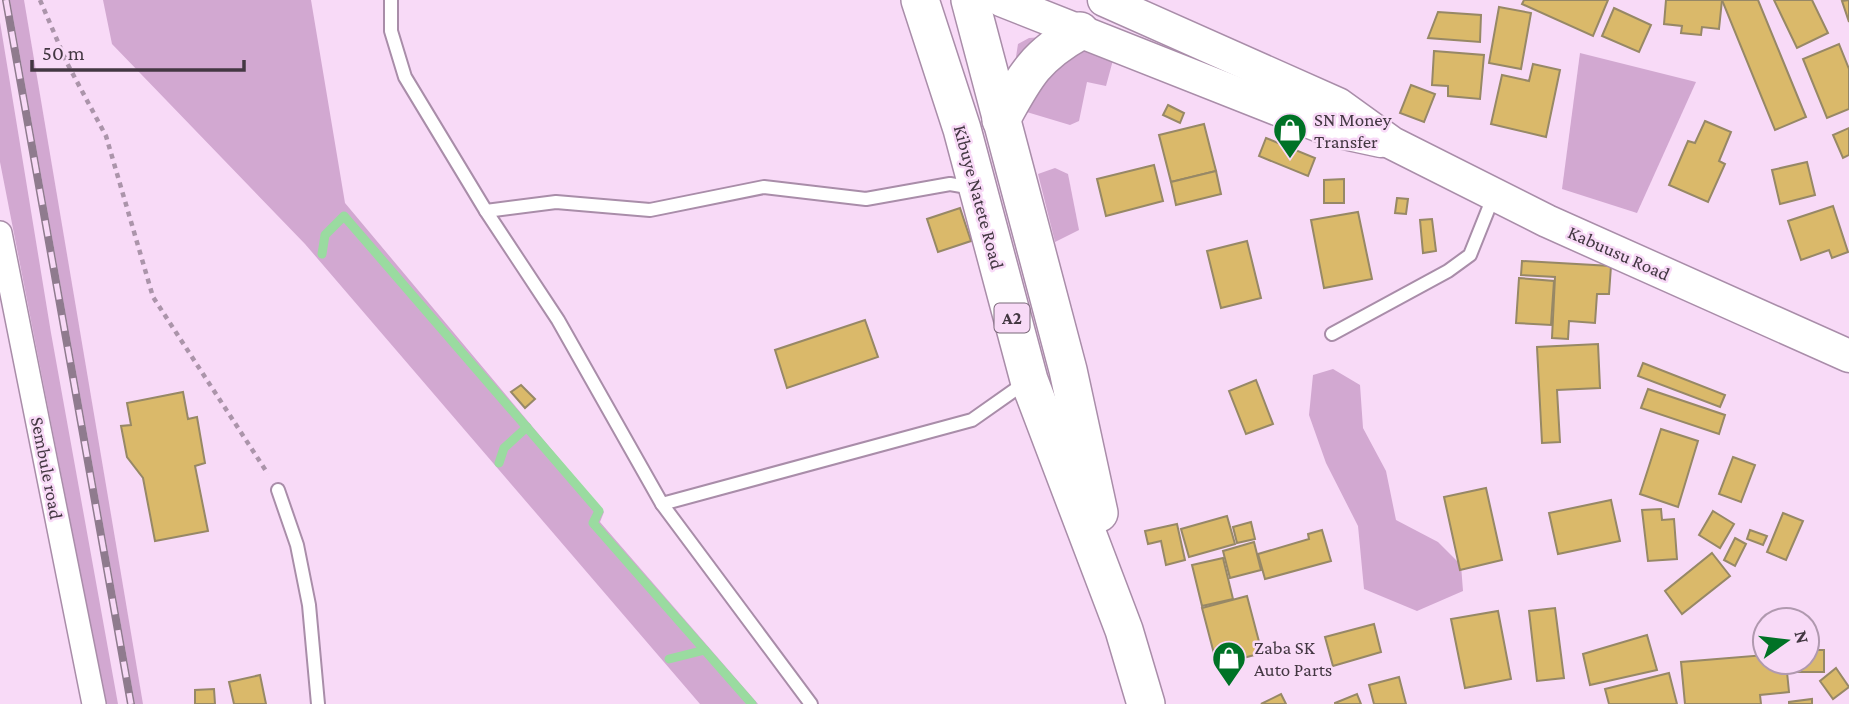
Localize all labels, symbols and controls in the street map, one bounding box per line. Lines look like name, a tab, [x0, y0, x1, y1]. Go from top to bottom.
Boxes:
scale bar	[32, 28, 243, 72]
text: 50 m	[42, 41, 85, 65]
place label: SN Money Transfer	[1314, 109, 1392, 152]
shop icon: SN Money Transfer	[1271, 111, 1309, 160]
street label: Kibuye Natete Road	[950, 123, 1008, 271]
street label: Kabuusu Road	[1565, 221, 1673, 285]
road number: A2	[995, 304, 1030, 332]
street label: Sembule road	[27, 415, 67, 521]
north arrow	[1751, 606, 1821, 676]
text: N	[1790, 628, 1814, 646]
place label: Zaba SK Auto Parts	[1254, 637, 1332, 680]
shop icon: Zaba SK Auto Parts	[1210, 639, 1248, 688]

